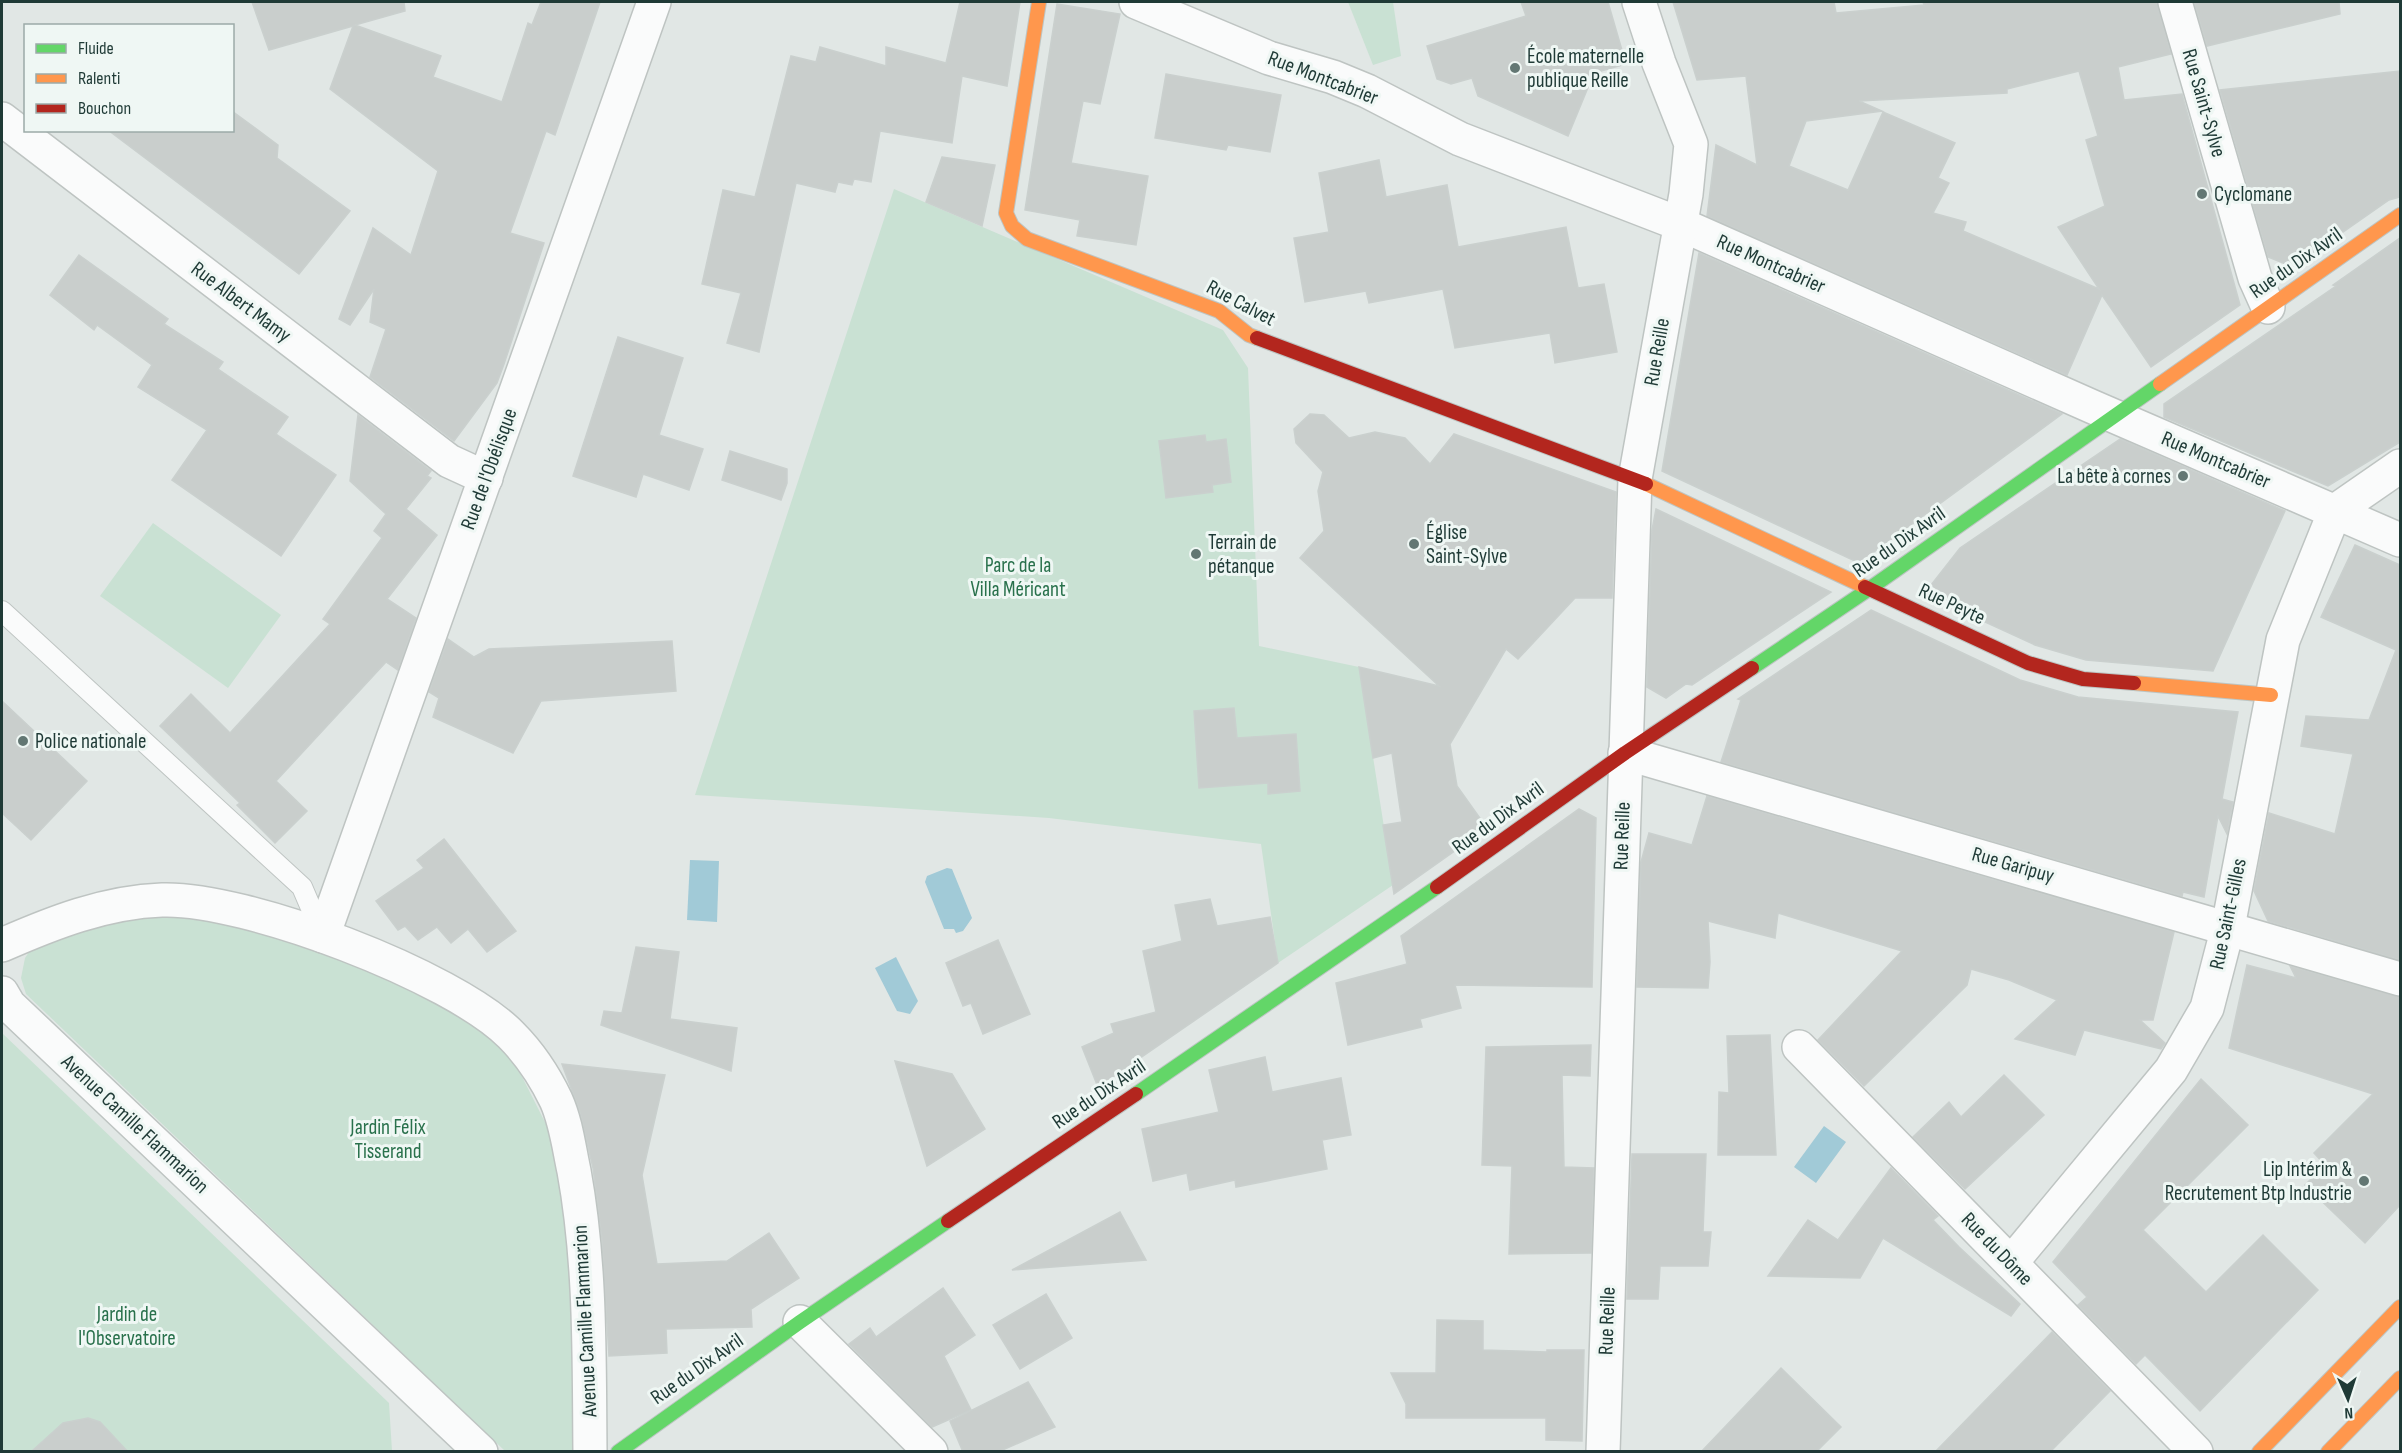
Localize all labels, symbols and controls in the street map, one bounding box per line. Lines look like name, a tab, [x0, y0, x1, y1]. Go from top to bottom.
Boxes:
legend	[24, 24, 234, 132]
text: Fluide	[78, 38, 114, 59]
place label: École maternelle publique Reille	[1527, 44, 1644, 93]
street label: Rue Montcabrier	[1264, 46, 1382, 110]
street label: Rue Saint-Sylve	[2177, 46, 2231, 160]
marker: École maternelle publique Reille	[1508, 61, 1522, 75]
text: Ralenti	[78, 68, 120, 89]
text: Bouchon	[78, 98, 131, 119]
place label: Cyclomane	[2214, 182, 2292, 207]
marker: Cyclomane	[2195, 187, 2209, 201]
street label: Rue du Dix Avril	[2245, 222, 2347, 304]
street label: Rue Montcabrier	[1713, 229, 1829, 299]
street label: Rue Albert Mamy	[186, 256, 296, 348]
street label: Rue Calvet	[1202, 274, 1280, 332]
street label: Rue Reille	[1639, 316, 1675, 388]
street label: Rue de l'Obélisque	[455, 405, 523, 533]
street label: Rue Montcabrier	[2158, 426, 2274, 494]
place label: La bête à cornes	[2057, 464, 2171, 489]
marker: La bête à cornes	[2176, 469, 2190, 483]
street label: Rue du Dix Avril	[1848, 501, 1950, 583]
place label: Église Saint-Sylve	[1426, 520, 1507, 569]
place label: Terrain de pétanque	[1208, 530, 1277, 579]
marker: Église Saint-Sylve	[1407, 537, 1421, 551]
marker: Terrain de pétanque	[1189, 547, 1203, 561]
park label: Parc de la Villa Méricant	[970, 553, 1066, 602]
street label: Rue Peyte	[1915, 578, 1989, 630]
place label: Police nationale	[35, 729, 146, 754]
marker: Police nationale	[16, 734, 30, 748]
street label: Rue du Dix Avril	[1447, 776, 1549, 860]
street label: Rue Reille	[1608, 801, 1636, 871]
street label: Rue Garipuy	[1969, 841, 2057, 889]
street label: Rue Saint-Gilles	[2204, 856, 2252, 972]
street label: Avenue Camille Flammarion	[55, 1049, 214, 1199]
street label: Rue du Dix Avril	[1048, 1054, 1150, 1134]
park label: Jardin Félix Tisserand	[349, 1115, 426, 1164]
place label: Lip Intérim & Recrutement Btp Industrie	[2165, 1157, 2352, 1206]
marker: Lip Intérim & Recrutement Btp Industrie	[2357, 1174, 2371, 1188]
street label: Rue du Dôme	[1956, 1207, 2038, 1291]
street label: Avenue Camille Flammarion	[567, 1224, 603, 1419]
street label: Rue Reille	[1593, 1286, 1621, 1356]
park label: Jardin de l'Observatoire	[78, 1302, 176, 1351]
street label: Rue du Dix Avril	[646, 1328, 748, 1410]
north arrow	[2318, 1369, 2378, 1429]
text: N	[2344, 1403, 2353, 1422]

